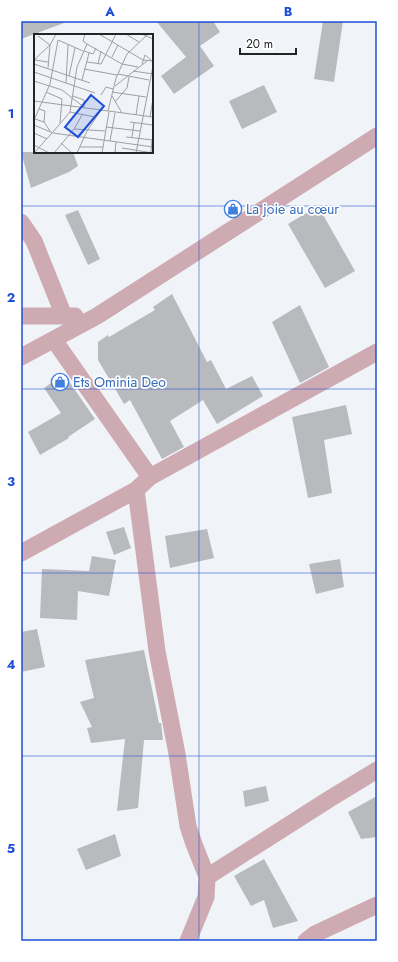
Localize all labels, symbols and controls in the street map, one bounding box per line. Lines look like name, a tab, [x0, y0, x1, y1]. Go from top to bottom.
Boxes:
text: A	[104, 2, 115, 21]
text: B	[284, 2, 293, 21]
scale bar	[240, 30, 296, 56]
inset map	[34, 34, 153, 153]
text: 20 m	[246, 35, 273, 53]
text: 1	[8, 104, 14, 123]
shop icon: La joie au cœur	[223, 199, 243, 219]
place label: La joie au cœur	[246, 199, 339, 219]
text: 2	[7, 288, 15, 307]
shop icon: Ets Ominia Deo	[50, 372, 70, 392]
place label: Ets Ominia Deo	[73, 372, 166, 392]
text: 3	[7, 472, 15, 491]
text: 4	[6, 655, 16, 674]
text: 5	[7, 839, 15, 858]

